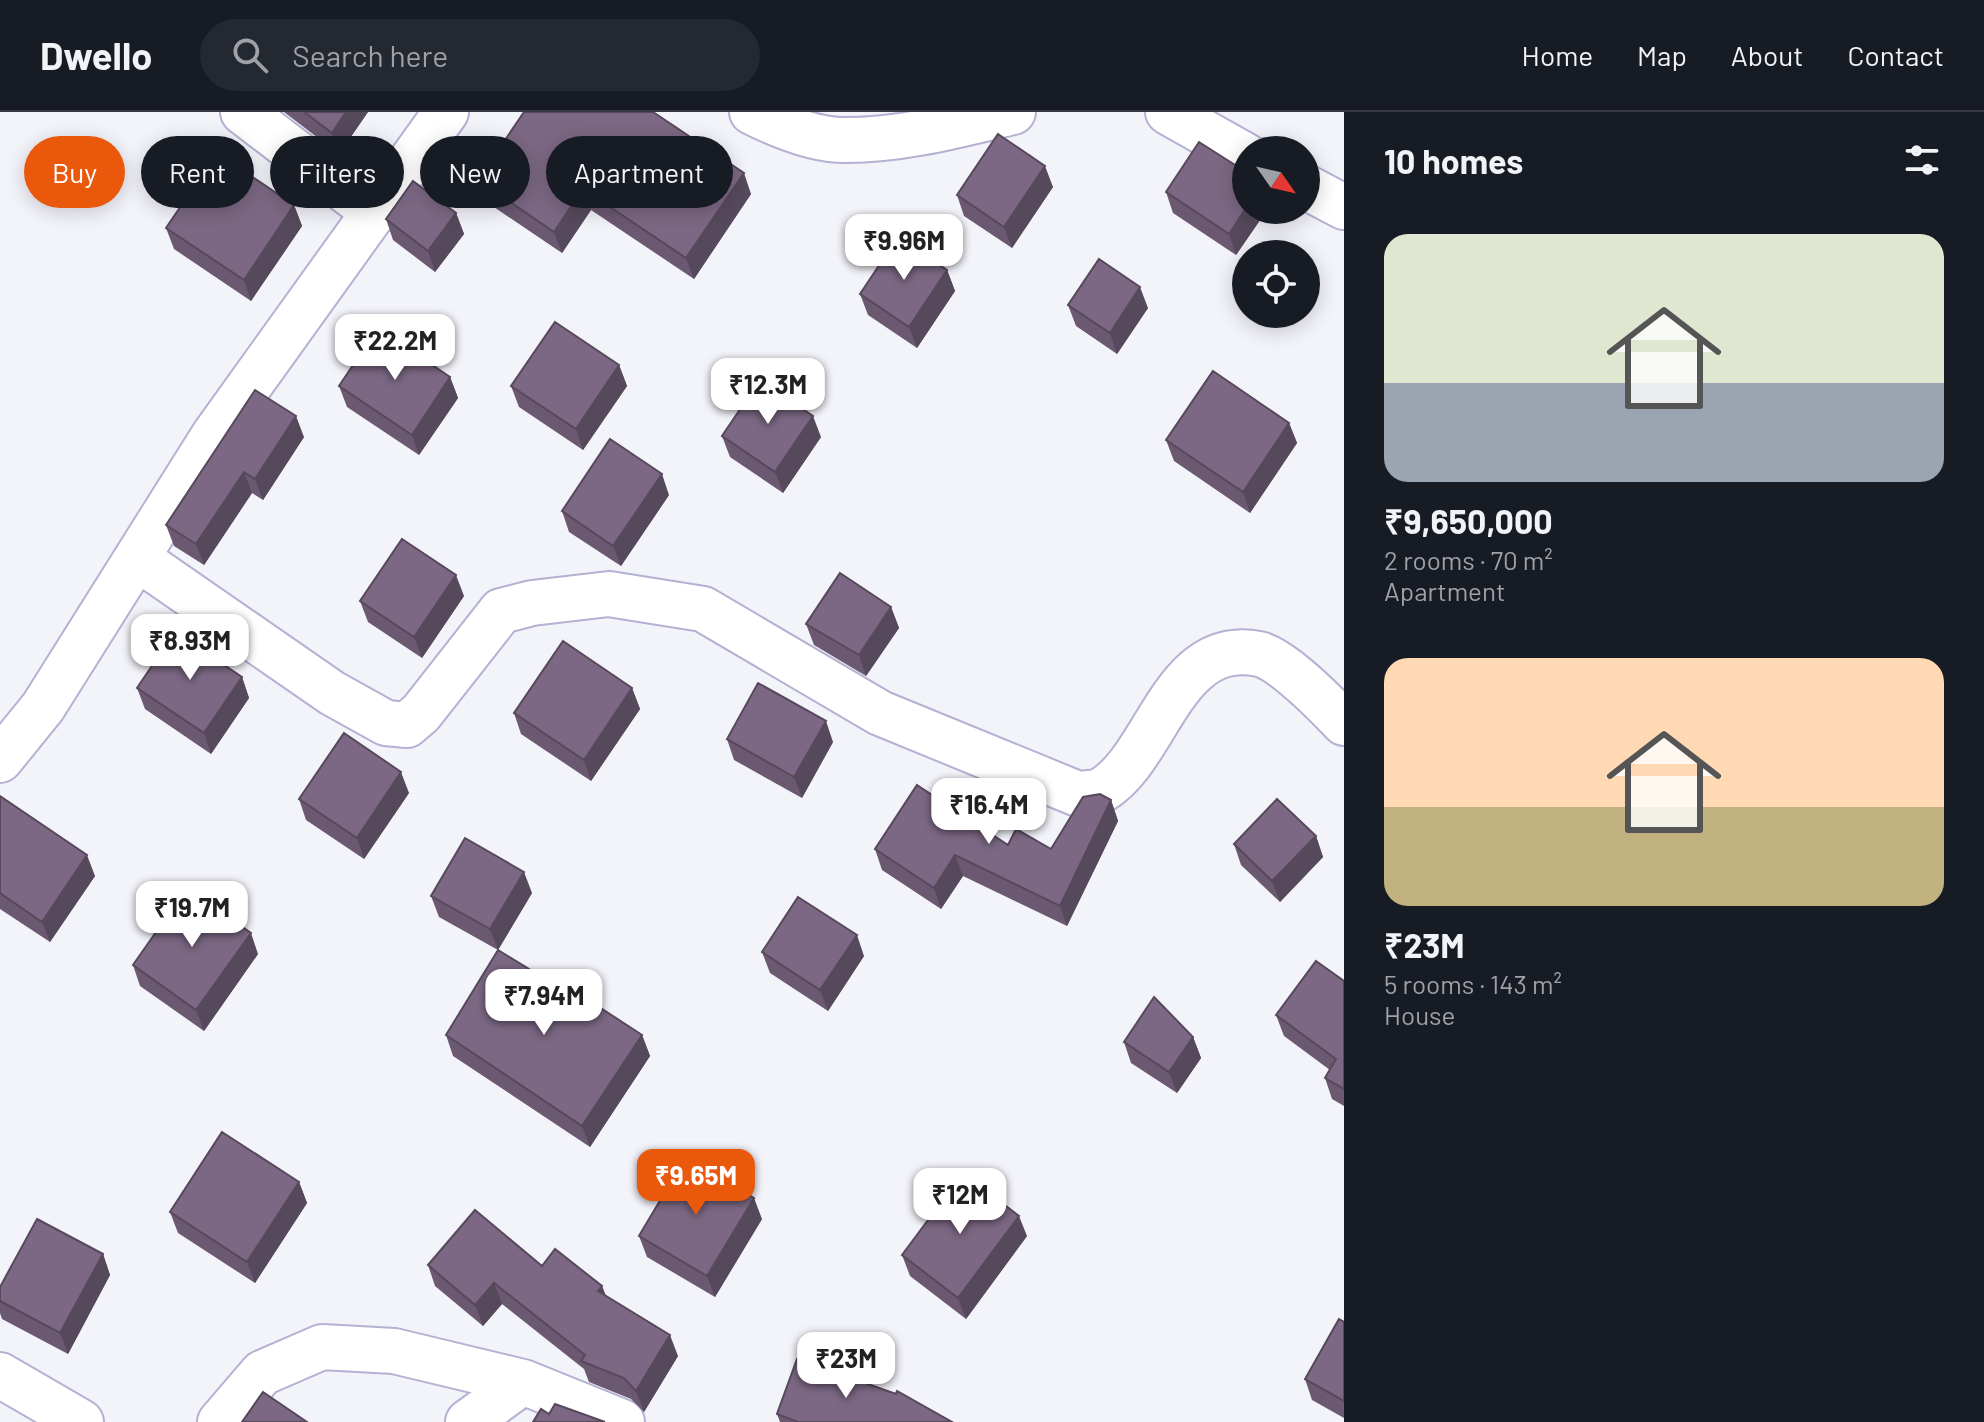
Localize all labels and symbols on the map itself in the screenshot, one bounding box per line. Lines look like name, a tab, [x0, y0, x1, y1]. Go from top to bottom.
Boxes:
north arrow	[1232, 136, 1320, 224]
pin: ₹9.96M	[839, 214, 969, 282]
pin: ₹22.2M	[330, 314, 460, 382]
pin: ₹12.3M	[703, 358, 833, 426]
pin: ₹8.93M	[125, 614, 255, 682]
pin: ₹16.4M	[924, 778, 1054, 846]
pin: ₹19.7M	[127, 881, 257, 949]
pin: ₹7.94M	[479, 969, 609, 1037]
pin: ₹9.65M	[631, 1149, 761, 1217]
pin: ₹12M	[913, 1168, 1007, 1236]
pin: ₹23M	[799, 1332, 893, 1400]

